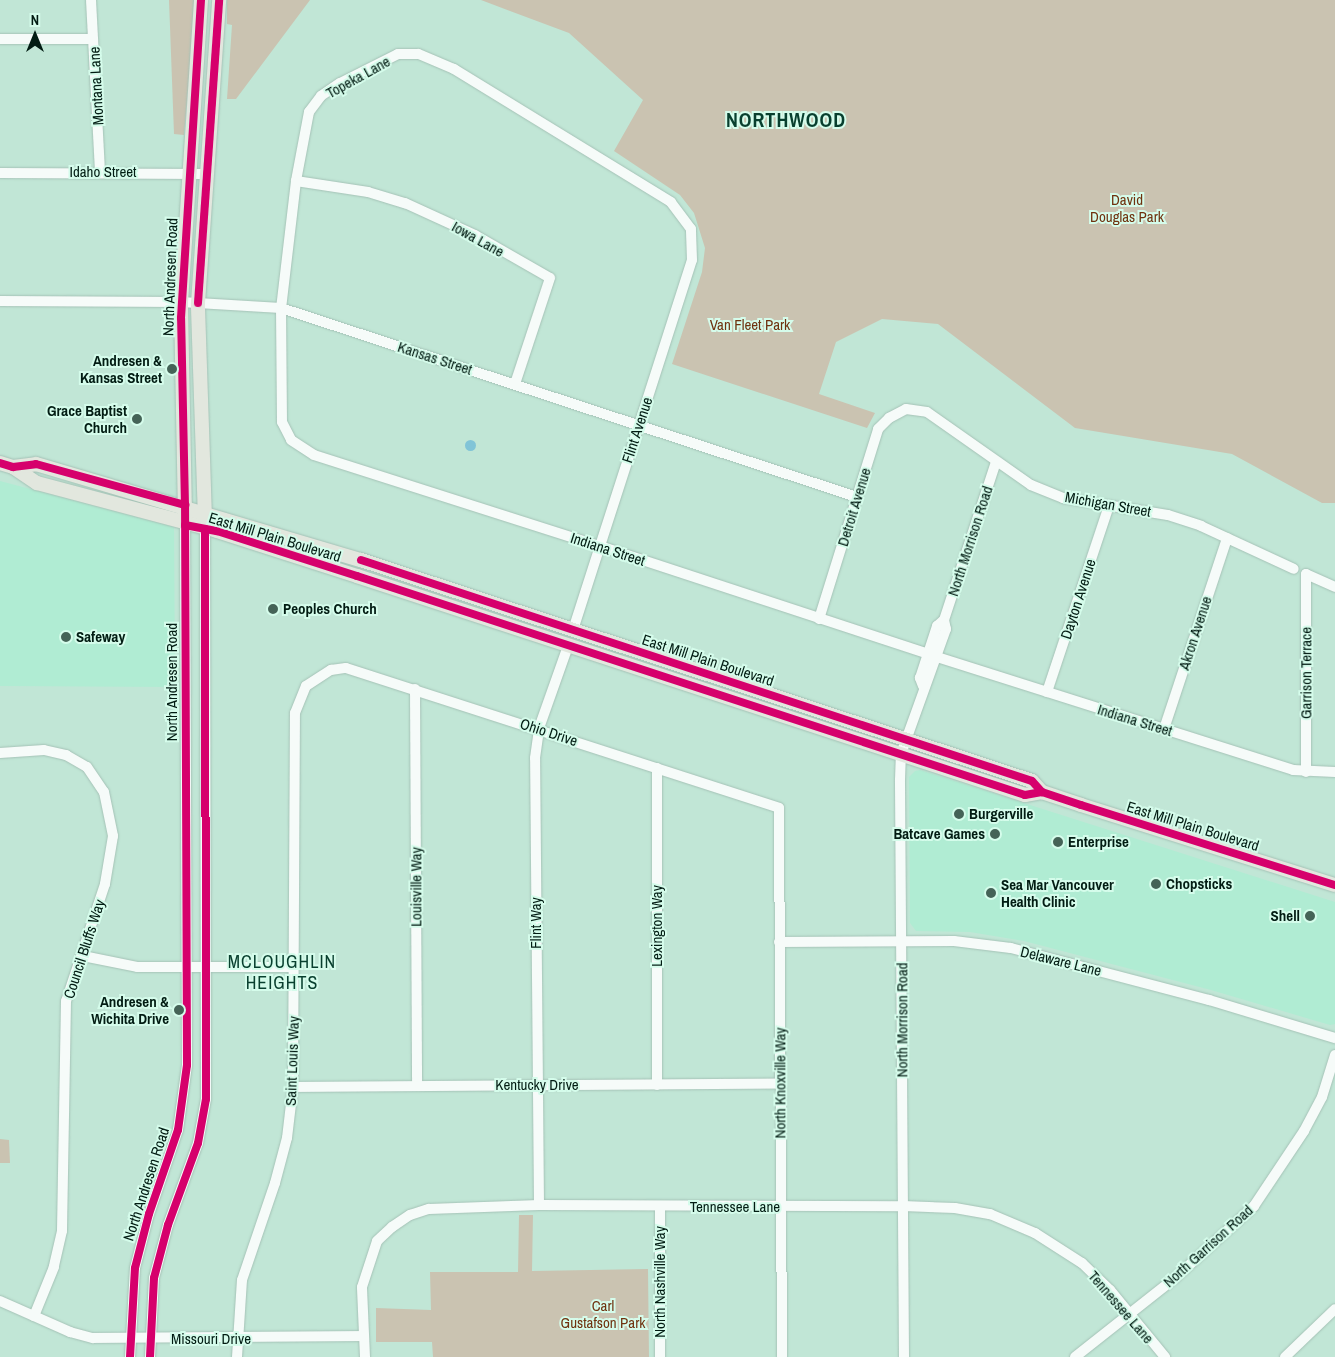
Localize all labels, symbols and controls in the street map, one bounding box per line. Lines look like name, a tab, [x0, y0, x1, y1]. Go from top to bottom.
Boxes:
north arrow	[10, 10, 60, 60]
text: N	[31, 11, 39, 29]
street label: Montana Lane	[85, 46, 107, 126]
street label: Topeka Lane	[323, 52, 393, 102]
district label: NORTHWOOD	[725, 107, 847, 131]
street label: Idaho Street	[69, 163, 137, 181]
park label: David Douglas Park	[1090, 190, 1164, 225]
street label: North Andresen Road	[159, 217, 181, 337]
street label: Iowa Lane	[449, 217, 507, 261]
park label: Van Fleet Park	[710, 316, 790, 334]
street label: Kansas Street	[395, 338, 475, 378]
place label: Andresen & Kansas Street	[80, 351, 162, 386]
marker: Andresen & Kansas Street	[166, 363, 178, 375]
street label: Flint Avenue	[618, 394, 656, 466]
place label: Grace Baptist Church	[47, 401, 127, 436]
marker: Grace Baptist Church	[131, 413, 143, 425]
street label: Detroit Avenue	[833, 465, 875, 549]
street label: North Morrison Road	[944, 484, 996, 598]
street label: Michigan Street	[1064, 488, 1152, 520]
street label: East Mill Plain Boulevard	[207, 508, 343, 566]
street label: Indiana Street	[568, 529, 648, 569]
street label: Dayton Avenue	[1056, 556, 1100, 642]
street label: Akron Avenue	[1175, 594, 1215, 672]
place label: Peoples Church	[283, 600, 377, 618]
marker: Peoples Church	[267, 603, 279, 615]
street label: North Andresen Road	[163, 623, 181, 741]
street label: Garrison Terrace	[1297, 627, 1315, 719]
place label: Safeway	[76, 628, 125, 646]
street label: East Mill Plain Boulevard	[640, 630, 776, 690]
marker: Safeway	[60, 631, 72, 643]
street label: Indiana Street	[1095, 700, 1175, 740]
street label: Ohio Drive	[518, 714, 580, 750]
street label: East Mill Plain Boulevard	[1125, 797, 1261, 855]
place label: Burgerville	[969, 805, 1033, 823]
marker: Burgerville	[953, 808, 965, 820]
place label: Batcave Games	[893, 825, 985, 843]
marker: Batcave Games	[989, 828, 1001, 840]
place label: Enterprise	[1068, 833, 1129, 851]
marker: Enterprise	[1052, 836, 1064, 848]
street label: Louisville Way	[407, 847, 425, 927]
place label: Sea Mar Vancouver Health Clinic	[1001, 875, 1114, 910]
place label: Chopsticks	[1166, 875, 1232, 893]
marker: Chopsticks	[1150, 878, 1162, 890]
street label: Lexington Way	[648, 885, 666, 967]
marker: Sea Mar Vancouver Health Clinic	[985, 887, 997, 899]
street label: Council Bluffs Way	[59, 897, 109, 1001]
street label: Flint Way	[527, 897, 545, 949]
place label: Shell	[1271, 907, 1300, 925]
marker: Shell	[1304, 910, 1316, 922]
street label: Delaware Lane	[1019, 942, 1103, 980]
district label: MCLOUGHLIN HEIGHTS	[227, 952, 337, 994]
street label: North Morrison Road	[893, 963, 911, 1077]
place label: Andresen & Wichita Drive	[91, 992, 169, 1027]
marker: Andresen & Wichita Drive	[173, 1004, 185, 1016]
street label: Saint Louis Way	[281, 1016, 303, 1106]
street label: North Knoxville Way	[771, 1028, 789, 1138]
street label: Kentucky Drive	[495, 1076, 579, 1094]
street label: North Andresen Road	[119, 1125, 173, 1243]
street label: Tennessee Lane	[690, 1198, 780, 1216]
street label: North Garrison Road	[1160, 1201, 1256, 1291]
street label: North Nashville Way	[651, 1226, 669, 1338]
street label: Tennessee Lane	[1085, 1267, 1157, 1347]
park label: Carl Gustafson Park	[561, 1296, 645, 1331]
street label: Missouri Drive	[171, 1330, 251, 1348]

